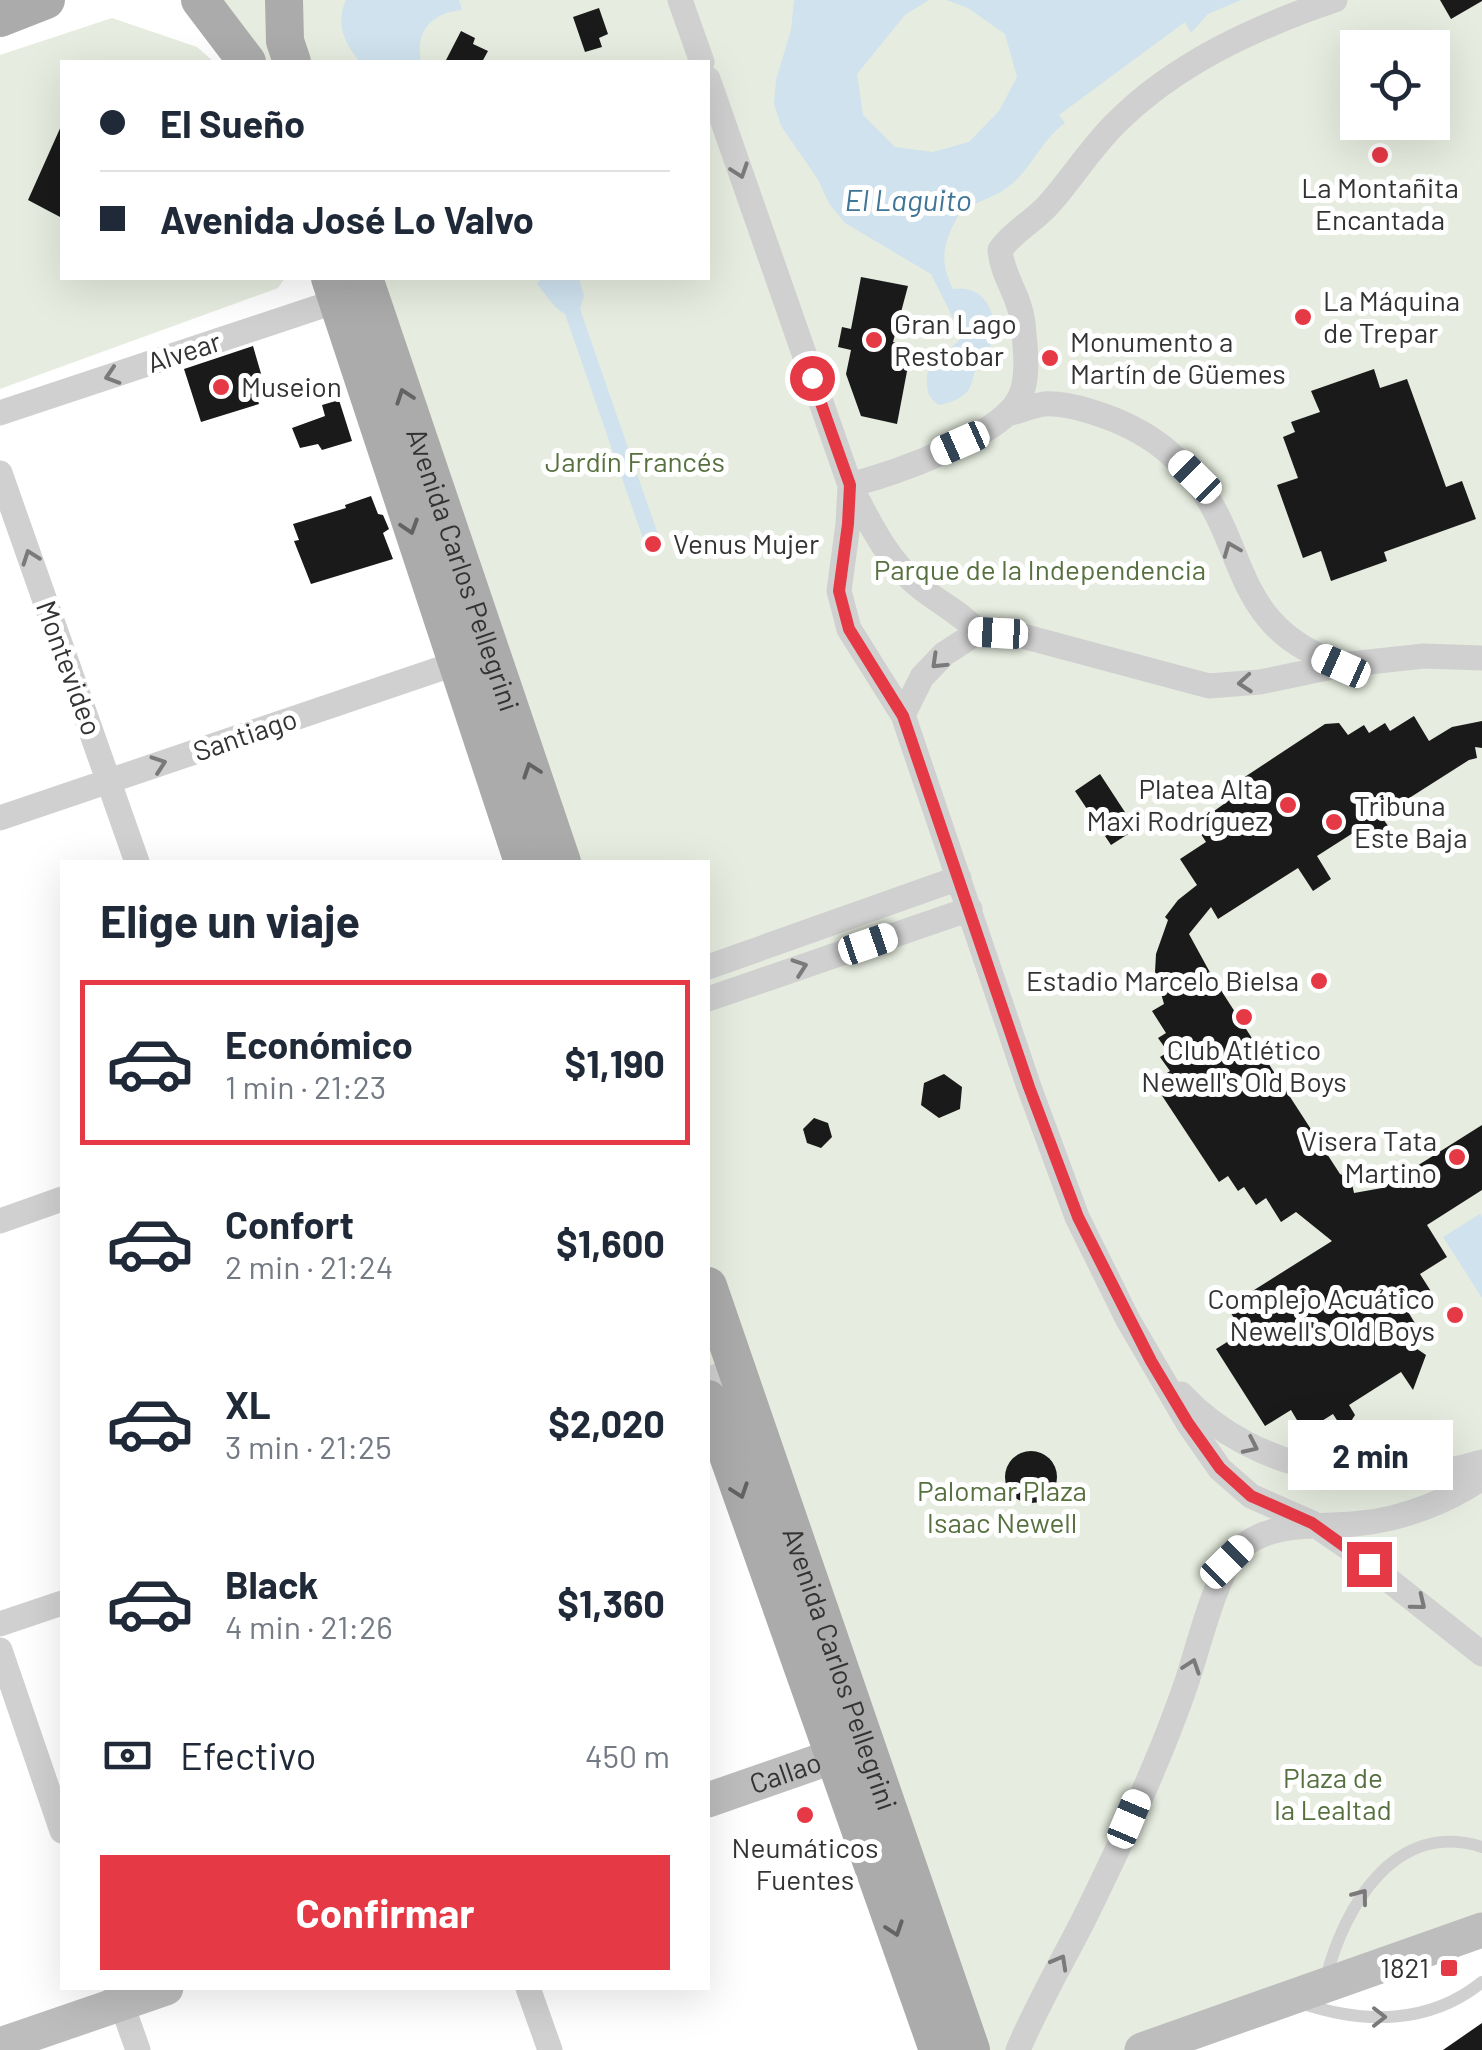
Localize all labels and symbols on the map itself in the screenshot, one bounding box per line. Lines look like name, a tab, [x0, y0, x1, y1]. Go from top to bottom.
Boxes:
marker: La Montañita Encantada	[1369, 144, 1391, 166]
one-way arrow	[728, 162, 748, 179]
place label: La Montañita Encantada	[1301, 170, 1459, 236]
water label: El Laguito	[844, 181, 972, 217]
place label: La Máquina de Trepar	[1323, 283, 1460, 349]
place label: Gran Lago Restobar	[894, 306, 1017, 372]
marker: La Máquina de Trepar	[1292, 306, 1314, 328]
street label: Alvear	[143, 323, 225, 379]
place label: Monumento a Martín de Güemes	[1070, 324, 1286, 390]
marker: Gran Lago Restobar	[863, 329, 885, 351]
marker: Monumento a Martín de Güemes	[1039, 347, 1061, 369]
route start	[790, 356, 835, 401]
one-way arrow	[104, 364, 121, 384]
place label: Museion	[241, 369, 342, 403]
marker: Museion	[210, 376, 232, 398]
one-way arrow	[395, 389, 415, 406]
car	[926, 417, 994, 469]
street label: Avenida Carlos Pellegrini	[400, 423, 528, 715]
park label: Jardín Francés	[545, 444, 725, 478]
car	[1163, 445, 1227, 509]
one-way arrow	[399, 518, 419, 535]
place label: Venus Mujer	[673, 526, 819, 560]
marker: Venus Mujer	[642, 533, 664, 555]
one-way arrow	[1223, 541, 1243, 559]
one-way arrow	[21, 550, 42, 567]
park label: Parque de la Independencia	[874, 552, 1206, 586]
street label: Montevideo	[30, 596, 110, 740]
car	[967, 616, 1029, 650]
car	[1307, 640, 1375, 692]
one-way arrow	[931, 650, 949, 668]
one-way arrow	[1237, 672, 1253, 694]
street label: Santiago	[188, 700, 301, 768]
one-way arrow	[149, 756, 166, 776]
one-way arrow	[522, 763, 542, 780]
place label: Platea Alta Maxi Rodríguez	[1086, 771, 1268, 837]
place label: Tribuna Este Baja	[1354, 788, 1468, 854]
marker: Platea Alta Maxi Rodríguez	[1277, 794, 1299, 816]
marker: Tribuna Este Baja	[1323, 811, 1345, 833]
car	[835, 920, 901, 968]
one-way arrow	[790, 959, 807, 979]
place label: Estadio Marcelo Bielsa	[1026, 963, 1299, 997]
marker: Estadio Marcelo Bielsa	[1308, 970, 1330, 992]
marker: Club Atlético Newell's Old Boys	[1233, 1006, 1255, 1028]
place label: Club Atlético Newell's Old Boys	[1141, 1032, 1347, 1098]
place label: Visera Tata Martino	[1301, 1123, 1437, 1189]
marker: Visera Tata Martino	[1446, 1146, 1468, 1168]
place label: Complejo Acuático Newell's Old Boys	[1208, 1281, 1435, 1347]
marker: Complejo Acuático Newell's Old Boys	[1444, 1304, 1466, 1326]
callout: 2 min	[1286, 1419, 1452, 1489]
one-way arrow	[1241, 1433, 1259, 1453]
park label: Palomar Plaza Isaac Newell	[917, 1473, 1087, 1539]
one-way arrow	[728, 1481, 749, 1498]
street label: Avenida Carlos Pellegrini	[776, 1523, 905, 1815]
car	[1195, 1530, 1259, 1594]
route end	[1347, 1542, 1392, 1587]
one-way arrow	[1407, 1591, 1425, 1608]
one-way arrow	[1181, 1658, 1201, 1675]
street label: Callao	[745, 1744, 825, 1800]
park label: Plaza de la Lealtad	[1274, 1760, 1392, 1826]
car	[1103, 1786, 1155, 1852]
marker: Neumáticos Fuentes	[794, 1804, 816, 1826]
place label: Neumáticos Fuentes	[732, 1830, 878, 1896]
one-way arrow	[1350, 1889, 1367, 1907]
one-way arrow	[883, 1920, 904, 1937]
place label: 1821	[1380, 1950, 1429, 1984]
one-way arrow	[1047, 1955, 1067, 1973]
marker: 1821	[1438, 1957, 1460, 1979]
one-way arrow	[1372, 2006, 1388, 2028]

